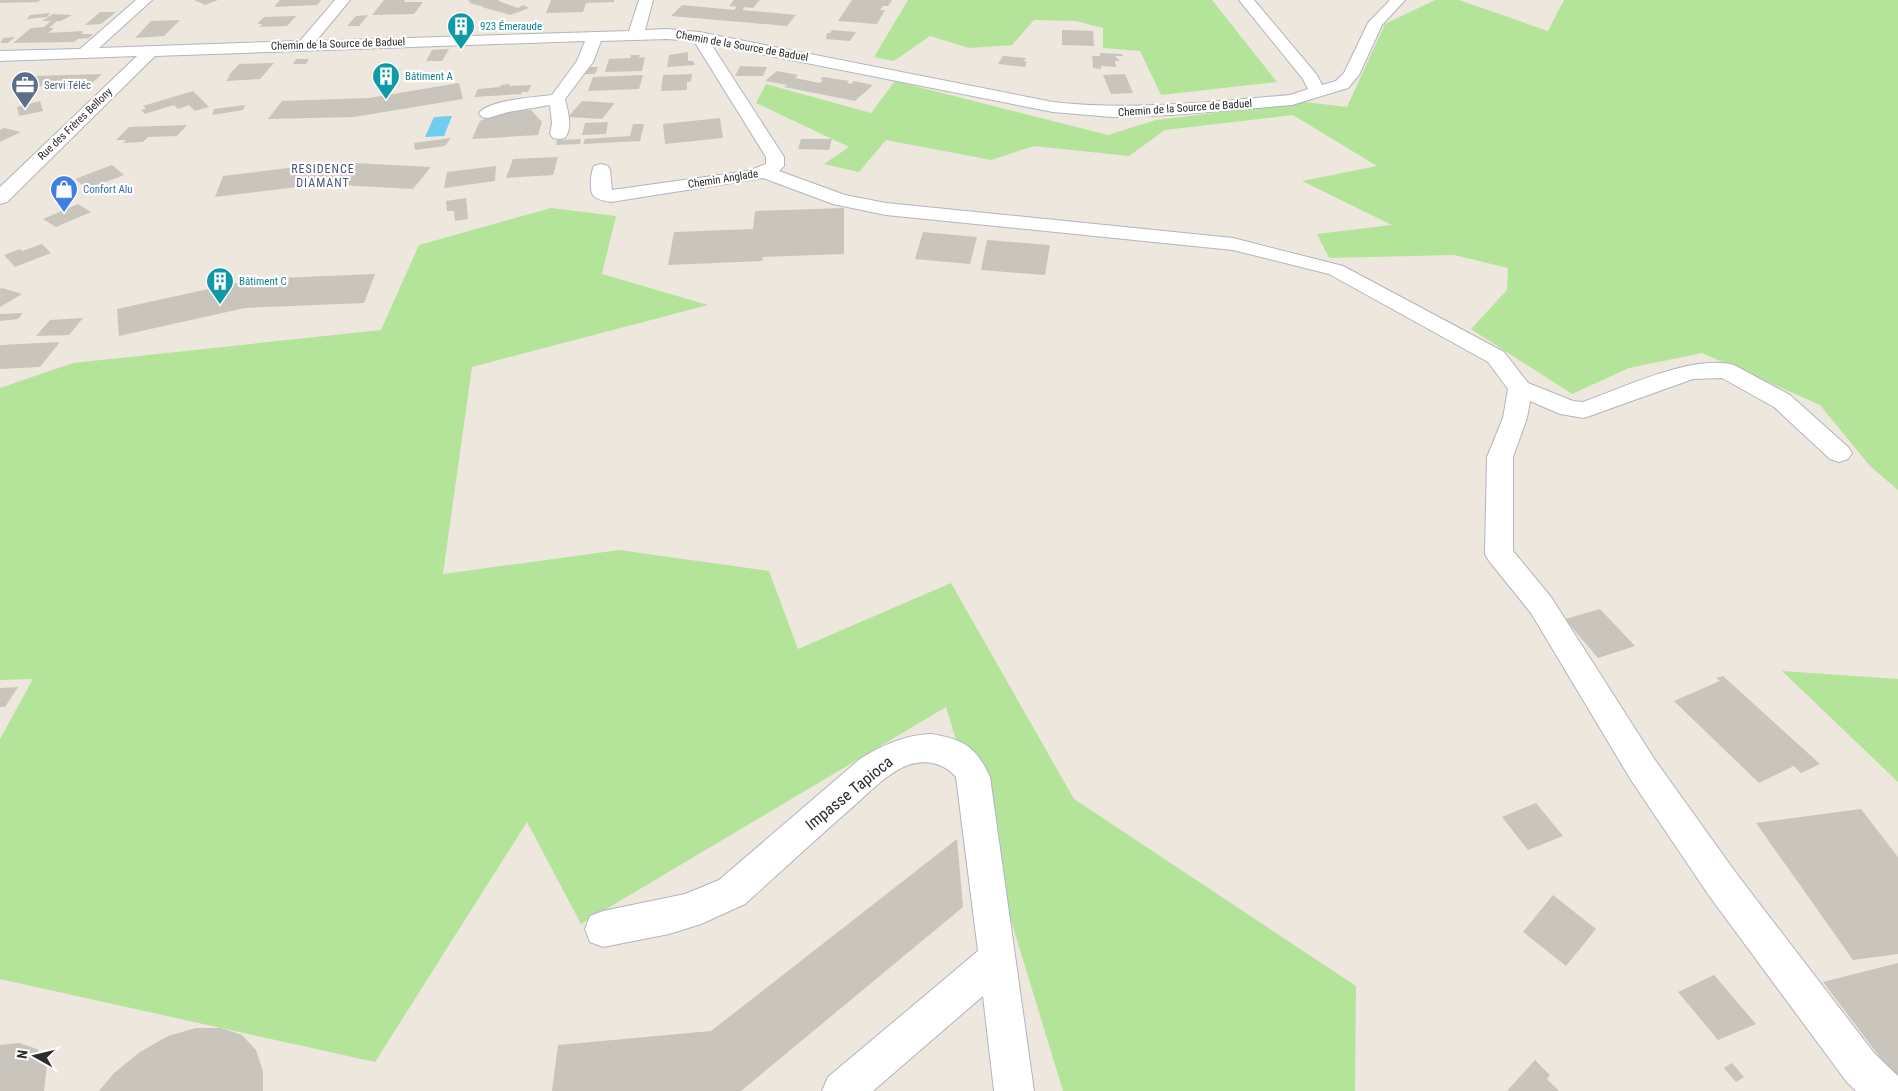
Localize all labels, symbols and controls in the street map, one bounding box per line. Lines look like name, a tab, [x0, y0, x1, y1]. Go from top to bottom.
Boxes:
building icon: 923 Émeraude	[446, 11, 476, 50]
place label: 923 Émeraude	[480, 20, 542, 33]
street label: Chemin de la Source de Baduel	[675, 28, 809, 64]
street label: Chemin de la Source de Baduel	[271, 35, 405, 53]
building icon: Bâtiment A	[371, 61, 401, 100]
office icon: Servi Téléc	[10, 70, 40, 109]
place label: Bâtiment A	[405, 70, 454, 83]
place label: Servi Téléc	[44, 79, 91, 92]
street label: Rue des Frères Bellony	[35, 85, 115, 163]
street label: Chemin de la Source de Baduel	[1118, 97, 1252, 119]
district label: RESIDENCE DIAMANT	[291, 162, 355, 190]
street label: Chemin Anglade	[687, 167, 759, 191]
shop icon: Confort Alu	[49, 174, 79, 213]
place label: Confort Alu	[83, 183, 133, 196]
building icon: Bâtiment C	[205, 266, 235, 305]
place label: Bâtiment C	[239, 275, 287, 288]
street label: Impasse Tapioca	[802, 752, 896, 834]
north arrow	[10, 1031, 60, 1081]
text: N	[14, 1049, 31, 1060]

